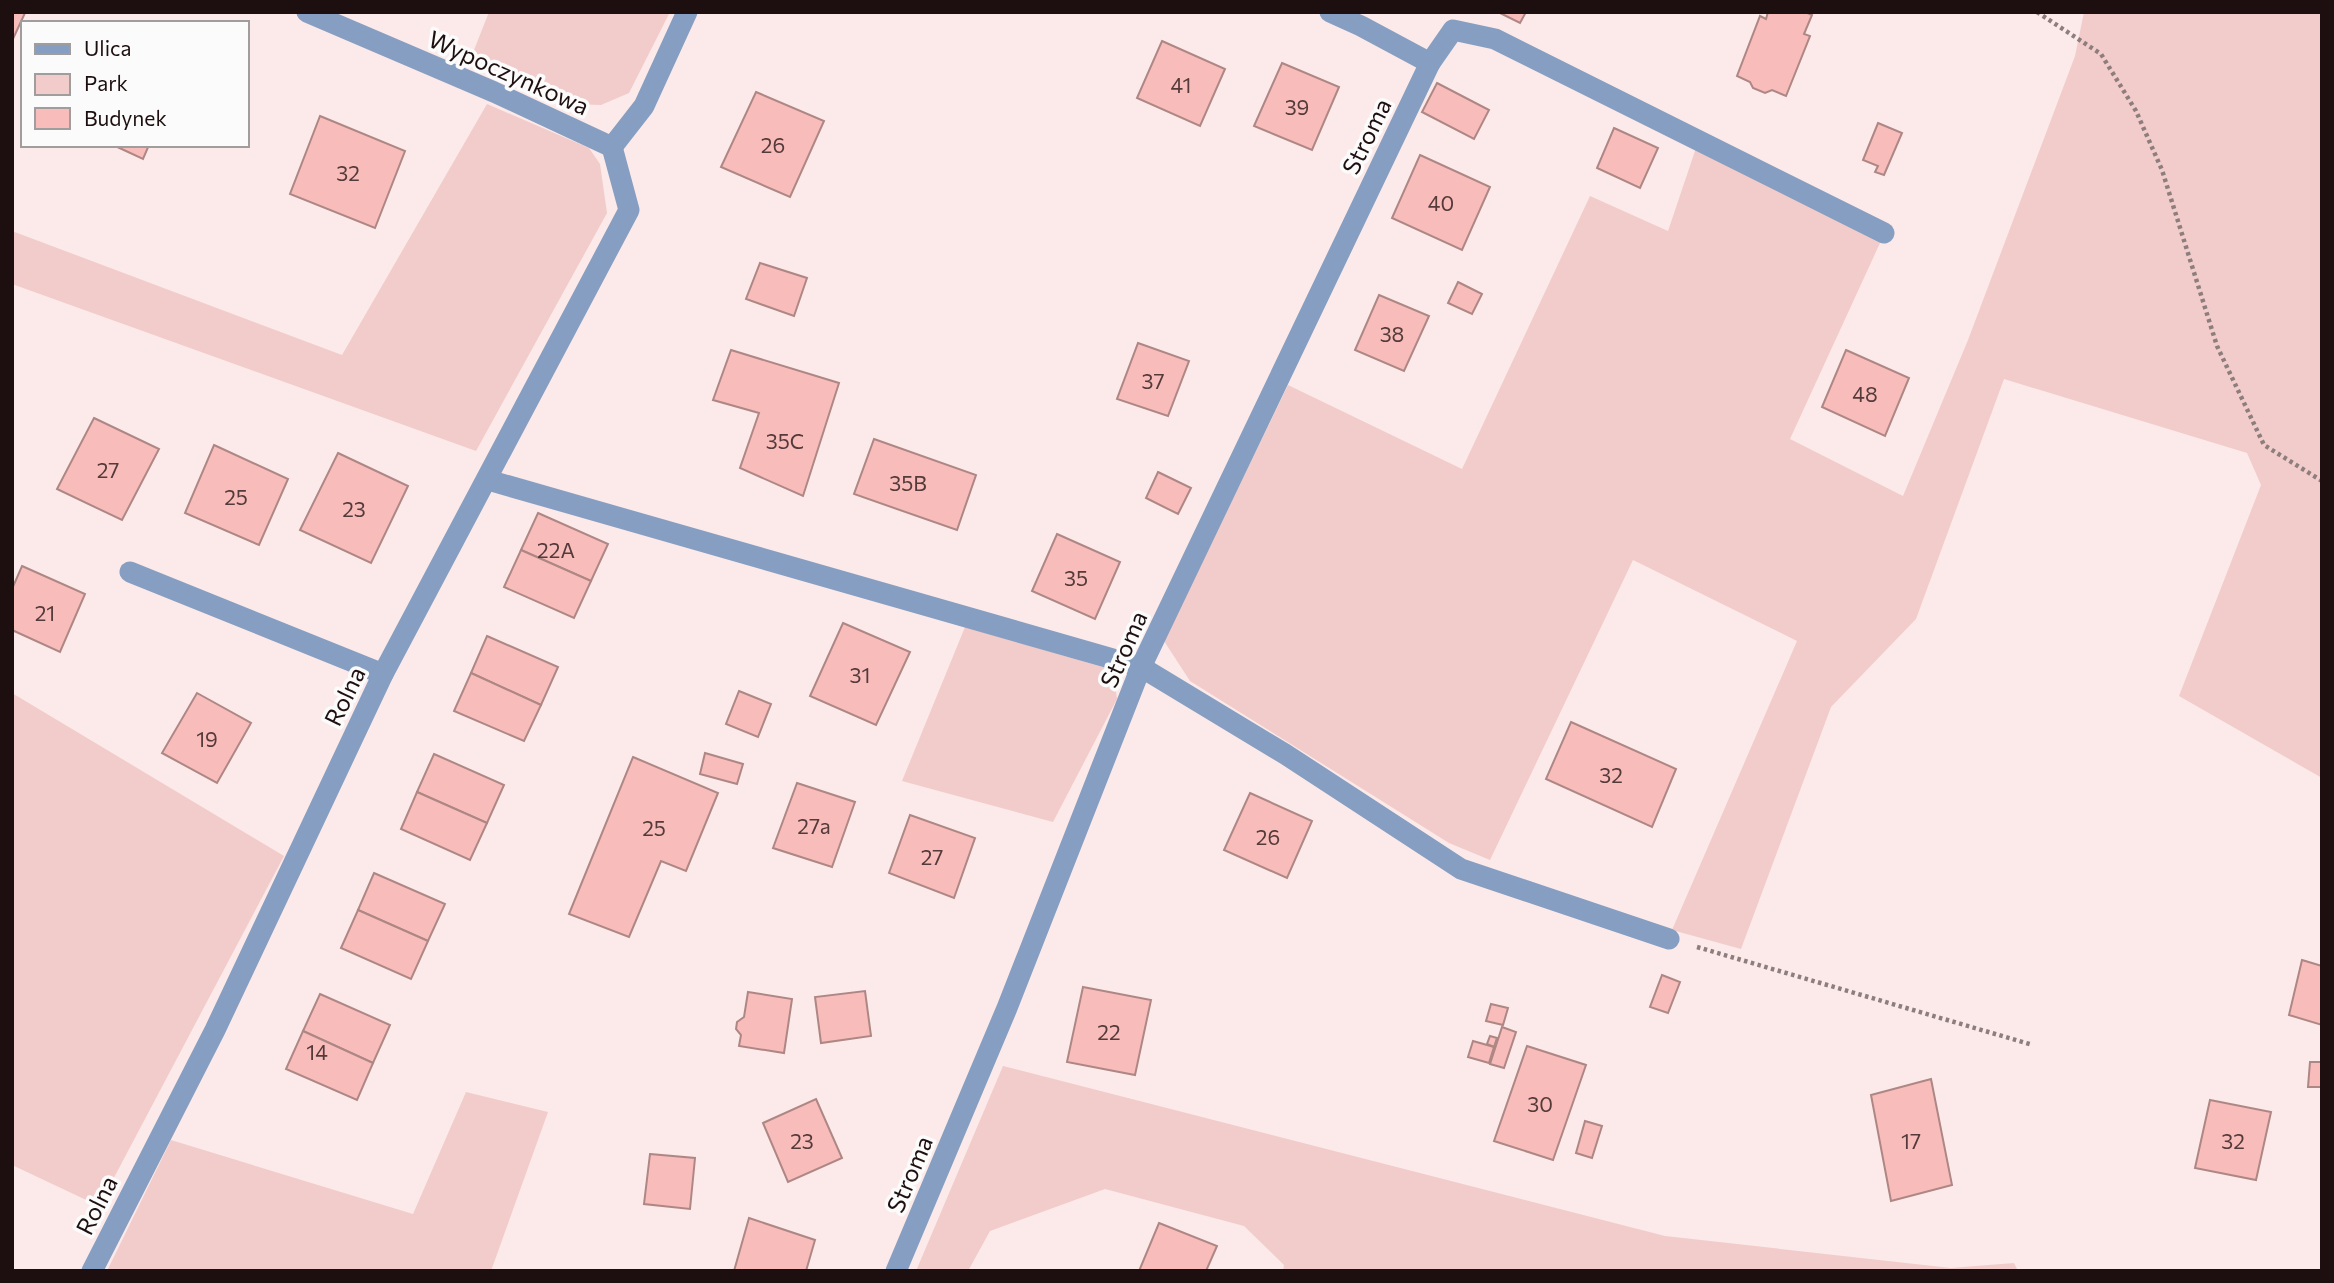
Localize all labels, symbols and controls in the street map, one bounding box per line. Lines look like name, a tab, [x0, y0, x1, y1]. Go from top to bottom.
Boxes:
legend	[21, 21, 248, 147]
street label: Wypoczynkowa	[424, 24, 594, 120]
text: Ulica	[84, 35, 131, 60]
text: Park	[84, 70, 128, 95]
house number: 41	[1171, 72, 1191, 97]
street label: Stroma	[1335, 93, 1397, 179]
house number: 39	[1285, 94, 1309, 119]
text: Budynek	[84, 105, 167, 130]
house number: 26	[761, 132, 785, 157]
house number: 32	[336, 160, 360, 185]
house number: 40	[1428, 190, 1454, 215]
house number: 38	[1380, 321, 1404, 346]
house number: 37	[1142, 368, 1164, 393]
house number: 48	[1852, 381, 1878, 406]
house number: 35C	[766, 428, 804, 453]
house number: 27	[97, 457, 119, 482]
house number: 35B	[889, 470, 927, 495]
house number: 25	[224, 484, 248, 509]
house number: 23	[342, 496, 366, 521]
house number: 22A	[537, 537, 575, 562]
house number: 35	[1064, 565, 1088, 590]
house number: 21	[35, 600, 55, 625]
street label: Stroma	[1093, 606, 1153, 692]
street label: Rolna	[317, 662, 371, 730]
house number: 31	[850, 662, 870, 687]
house number: 19	[196, 726, 218, 751]
house number: 32	[1599, 762, 1623, 787]
house number: 27a	[797, 813, 831, 838]
house number: 25	[642, 815, 666, 840]
house number: 26	[1256, 824, 1280, 849]
house number: 27	[921, 844, 943, 869]
house number: 22	[1097, 1019, 1121, 1044]
house number: 14	[306, 1039, 328, 1064]
house number: 30	[1527, 1091, 1553, 1116]
house number: 23	[790, 1128, 814, 1153]
house number: 17	[1901, 1128, 1921, 1153]
house number: 32	[2221, 1128, 2245, 1153]
street label: Stroma	[880, 1131, 938, 1217]
street label: Rolna	[69, 1171, 123, 1239]

